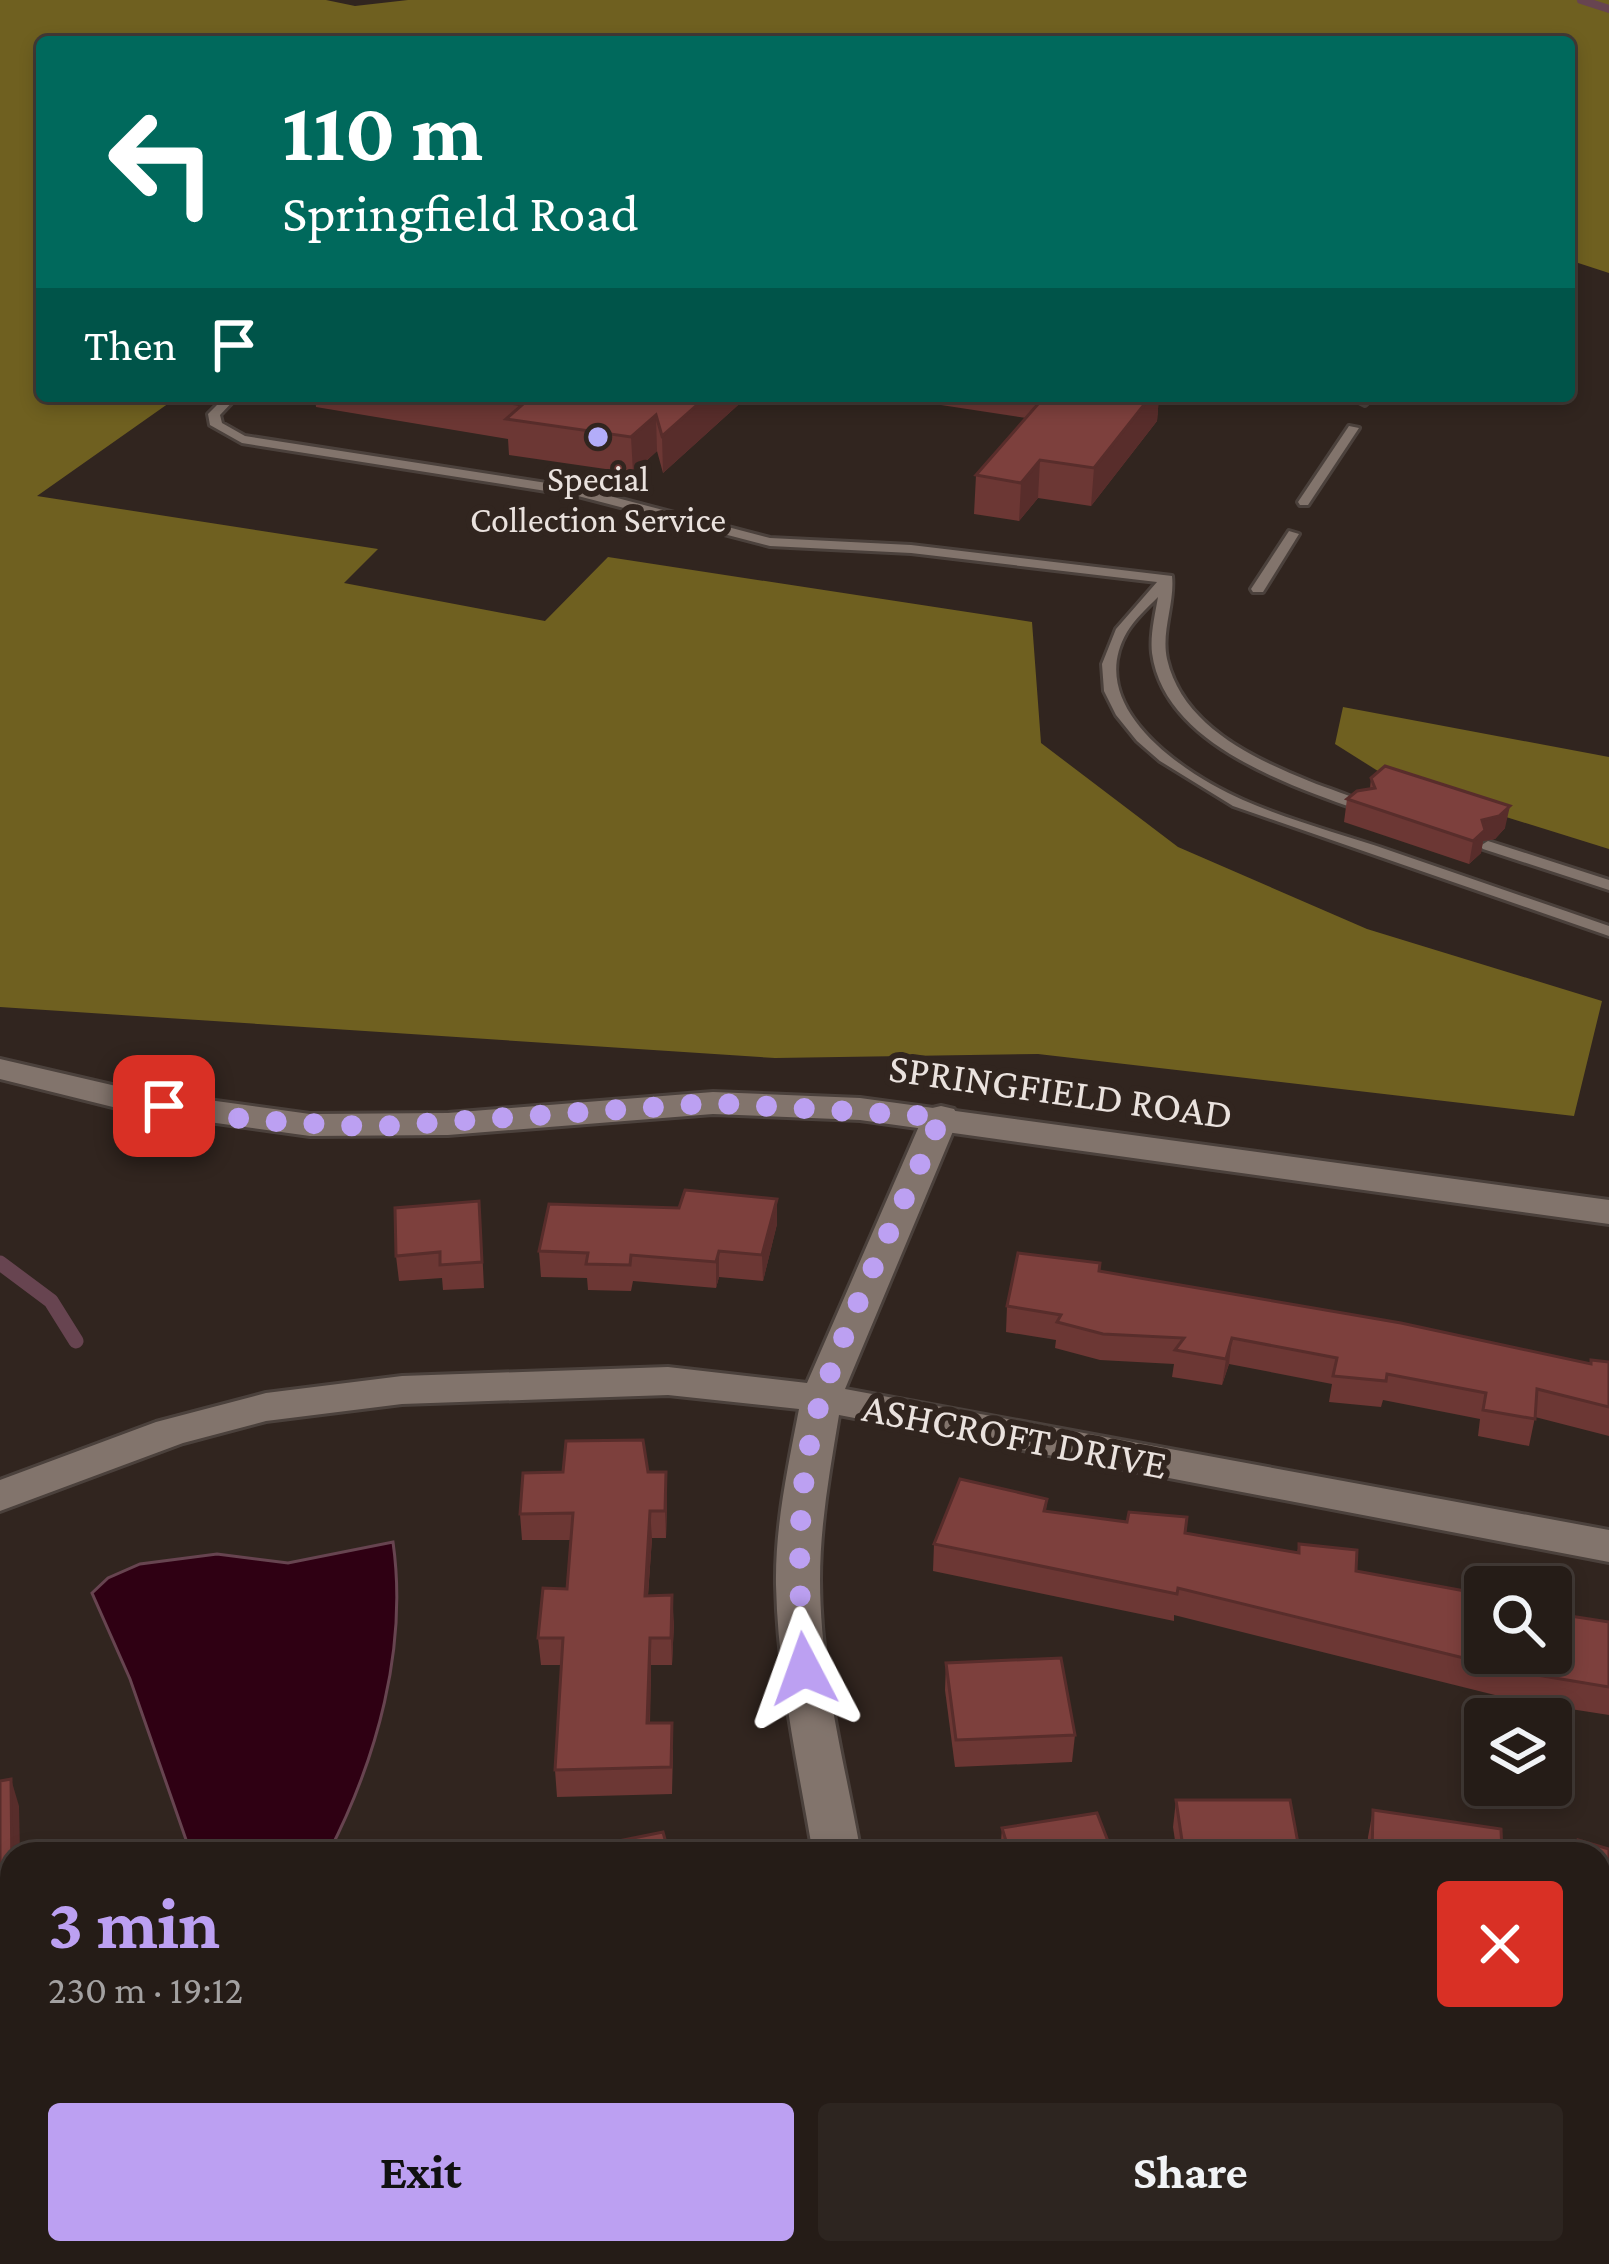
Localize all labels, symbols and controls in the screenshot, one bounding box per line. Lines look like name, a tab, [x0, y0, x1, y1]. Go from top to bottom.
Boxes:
icon: left	[84, 84, 240, 240]
text: 110 m	[282, 85, 483, 178]
text: Springfield Road	[282, 183, 639, 243]
icon: arrive	[201, 312, 267, 378]
text: Then	[84, 320, 177, 370]
marker: Special Collection Service	[585, 424, 611, 450]
place label: Special Collection Service	[470, 459, 726, 540]
street label: SPRINGFIELD ROAD	[886, 1043, 1236, 1138]
pin	[113, 1055, 215, 1157]
icon: arrive	[131, 1073, 197, 1139]
street label: ASHCROFT DRIVE	[859, 1383, 1171, 1488]
map controls	[1464, 1566, 1572, 1806]
button: search	[1464, 1566, 1572, 1674]
position arrow	[741, 1606, 867, 1732]
button: layers	[1464, 1698, 1572, 1806]
button: close	[1437, 1881, 1563, 2007]
text: 3 min	[48, 1883, 220, 1963]
text: 230 m · 19:12	[48, 1968, 243, 2011]
button: Exit	[48, 2103, 794, 2241]
button: Share	[818, 2103, 1563, 2241]

